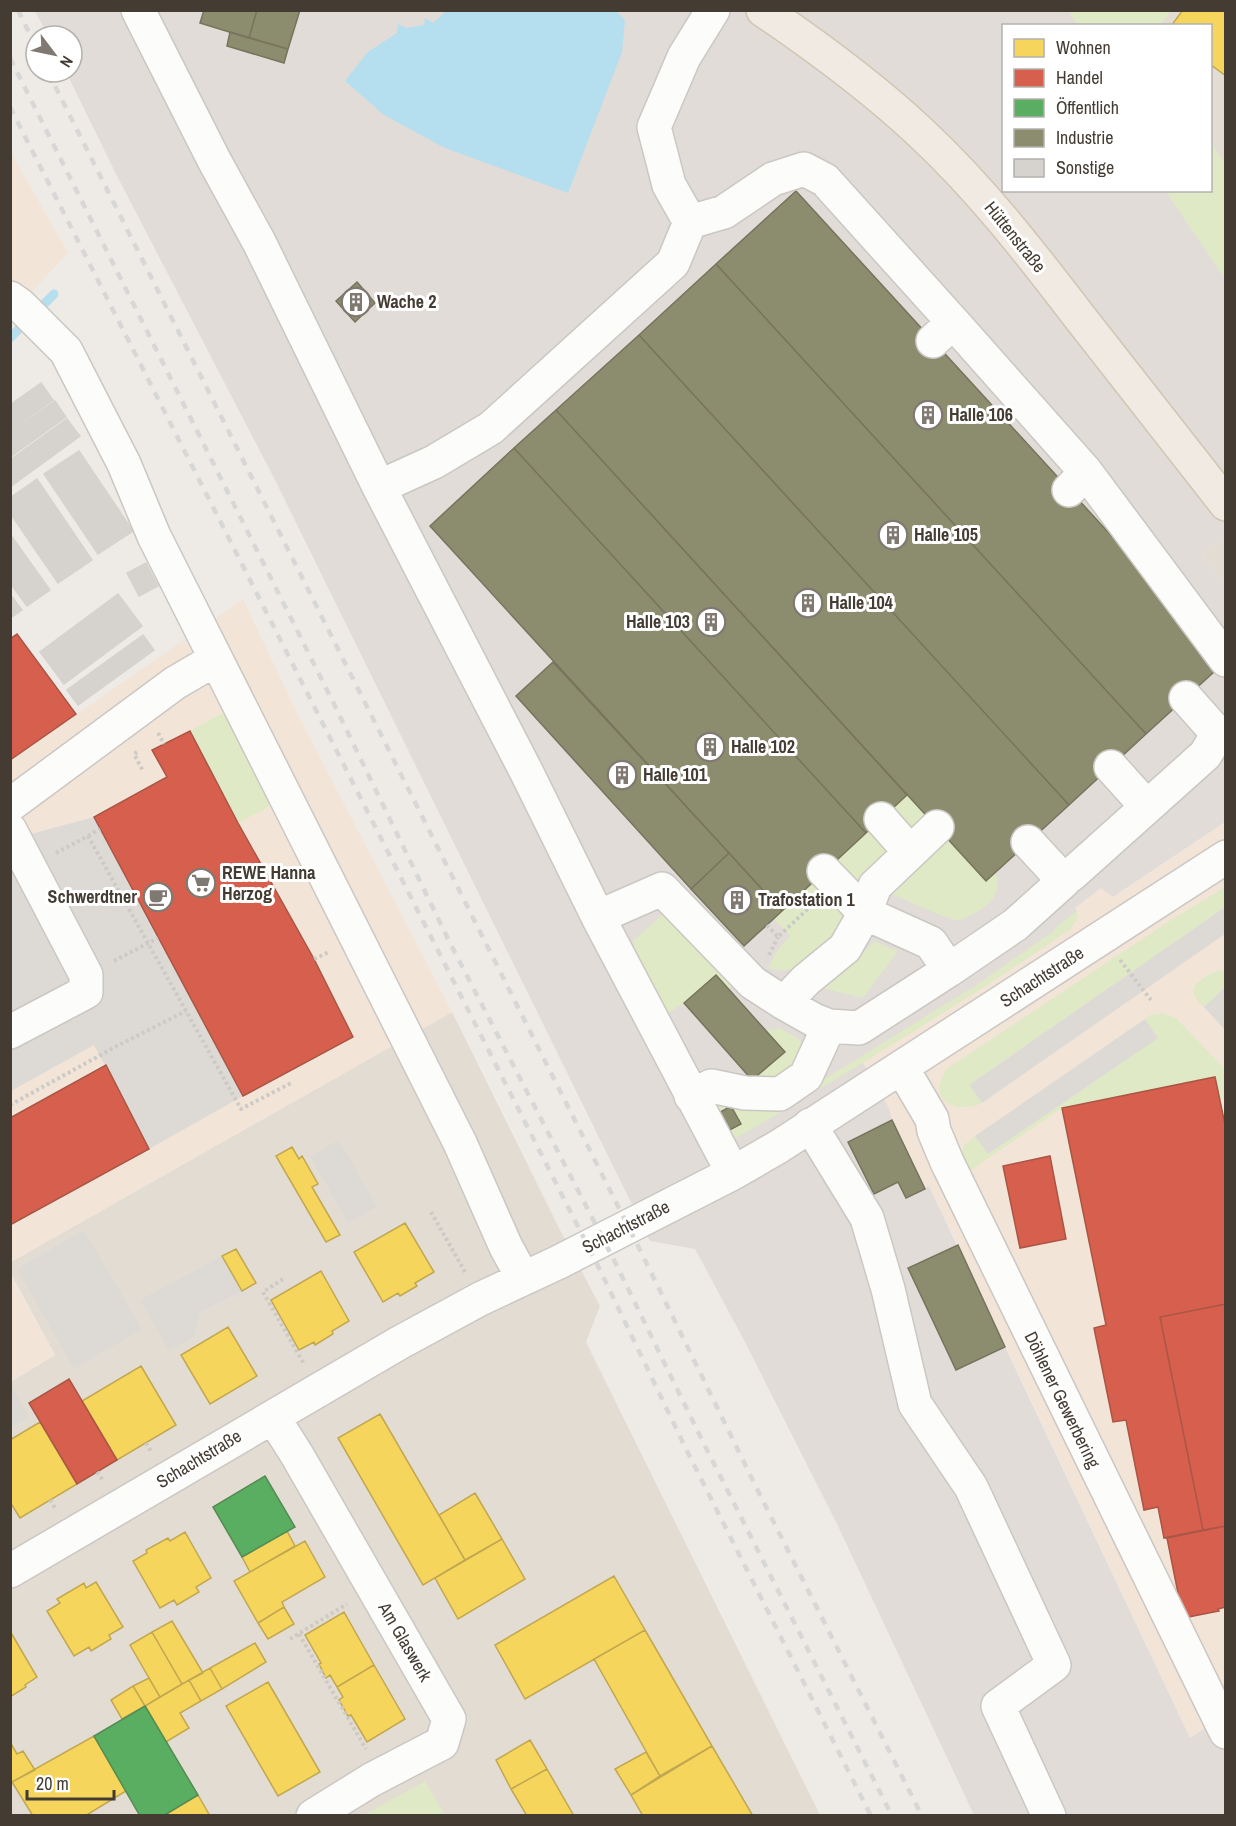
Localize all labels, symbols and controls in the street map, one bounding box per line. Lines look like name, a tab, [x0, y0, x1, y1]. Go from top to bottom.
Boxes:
north arrow	[24, 24, 84, 84]
legend	[1002, 24, 1212, 192]
text: Wohnen	[1056, 35, 1111, 60]
text: N	[55, 52, 79, 72]
text: Handel	[1056, 65, 1103, 90]
text: Öffentlich	[1056, 95, 1119, 120]
text: Industrie	[1056, 125, 1113, 150]
text: Sonstige	[1056, 155, 1114, 180]
street label: Hüttenstraße	[979, 196, 1052, 278]
building icon: Wache 2	[340, 286, 372, 318]
place label: Wache 2	[377, 289, 436, 314]
building icon: Halle 106	[912, 399, 944, 431]
place label: Halle 106	[949, 402, 1013, 427]
building icon: Halle 105	[877, 519, 909, 551]
place label: Halle 105	[914, 522, 978, 547]
building icon: Halle 104	[792, 587, 824, 619]
place label: Halle 104	[829, 590, 894, 615]
building icon: Halle 103	[695, 606, 727, 638]
place label: Halle 103	[626, 609, 690, 634]
building icon: Halle 102	[694, 731, 726, 763]
place label: Halle 102	[731, 734, 795, 759]
building icon: Halle 101	[606, 759, 638, 791]
place label: Halle 101	[643, 762, 708, 787]
place label: REWE Hanna Herzog	[222, 860, 316, 906]
supermarket icon: REWE Hanna Herzog	[185, 867, 217, 899]
cafe icon: Schwerdtner	[142, 881, 174, 913]
place label: Schwerdtner	[48, 884, 137, 909]
building icon: Trafostation 1	[721, 884, 753, 916]
place label: Trafostation 1	[758, 887, 856, 912]
street label: Schachtstraße	[995, 940, 1088, 1013]
street label: Schachtstraße	[578, 1194, 674, 1259]
street label: Döhlener Gewerbering	[1018, 1327, 1107, 1473]
street label: Schachtstraße	[152, 1423, 246, 1494]
street label: Am Glaswerk	[372, 1597, 439, 1687]
scale bar	[27, 1763, 114, 1801]
text: 20 m	[36, 1771, 69, 1796]

